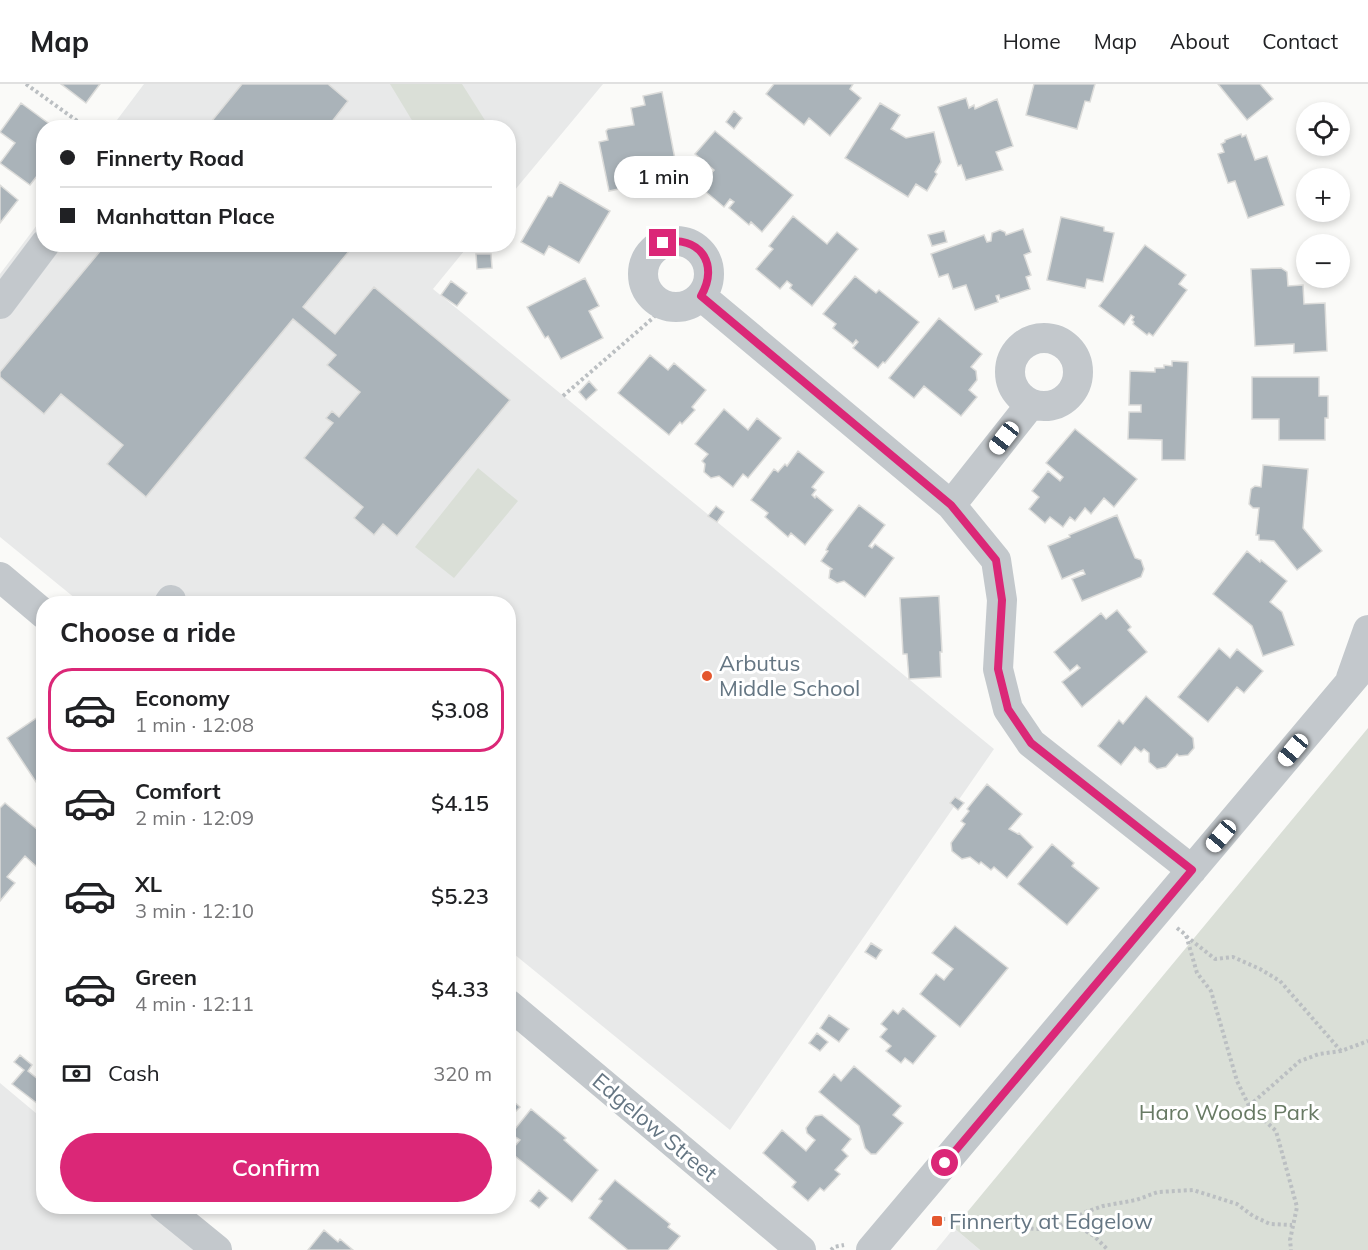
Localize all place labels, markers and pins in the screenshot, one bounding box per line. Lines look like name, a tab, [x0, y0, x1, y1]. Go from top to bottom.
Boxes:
place label: Arbutus Middle School	[719, 649, 860, 702]
marker: Arbutus Middle School	[700, 669, 714, 683]
place label: Finnerty at Edgelow	[949, 1207, 1153, 1235]
marker: Finnerty at Edgelow	[930, 1214, 944, 1228]

